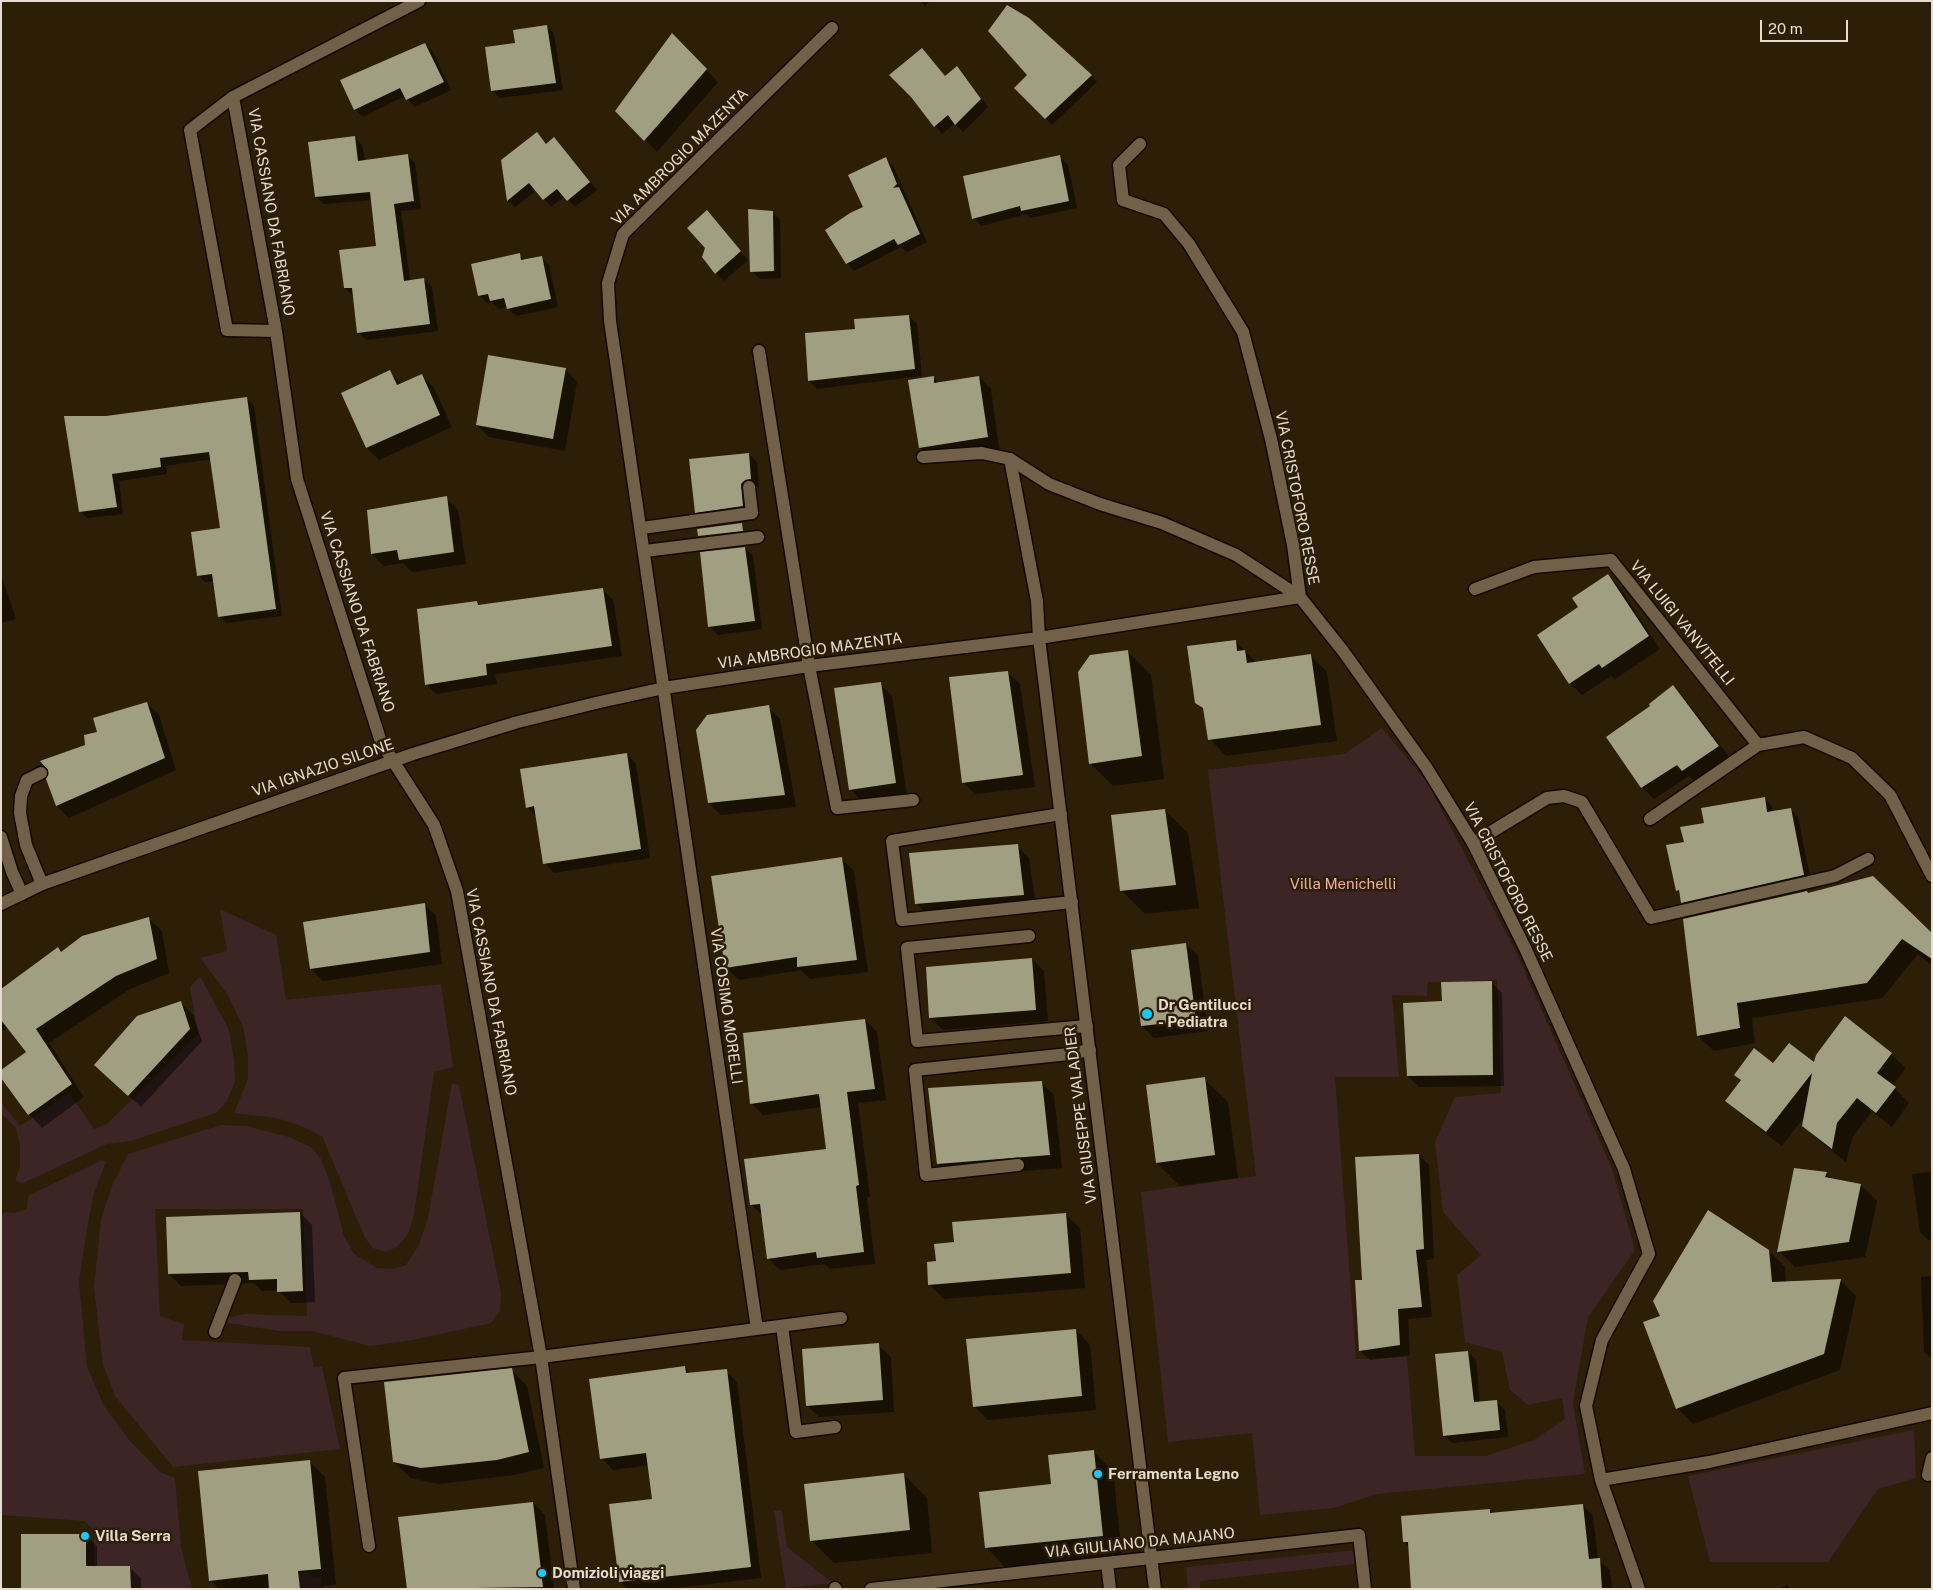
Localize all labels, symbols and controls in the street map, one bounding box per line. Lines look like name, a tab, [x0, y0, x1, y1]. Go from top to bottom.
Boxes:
scale bar	[1763, 10, 1850, 42]
text: 20 m	[1768, 20, 1803, 37]
street label: VIA AMBROGIO MAZENTA	[608, 85, 752, 229]
street label: VIA CASSIANO DA FABRIANO	[244, 107, 298, 317]
street label: VIA CRISTOFORO RESSE	[1271, 410, 1323, 586]
street label: VIA CASSIANO DA FABRIANO	[316, 509, 398, 715]
street label: VIA LUIGI VANVITELLI	[1626, 557, 1738, 689]
street label: VIA AMBROGIO MAZENTA	[717, 629, 903, 673]
street label: VIA IGNAZIO SILONE	[250, 735, 396, 801]
street label: VIA CRISTOFORO RESSE	[1460, 799, 1556, 965]
park label: Villa Menichelli	[1290, 875, 1396, 893]
street label: VIA CASSIANO DA FABRIANO	[462, 887, 520, 1097]
street label: VIA COSIMO MORELLI	[706, 927, 746, 1085]
place label: Dr Gentilucci - Pediatra	[1158, 996, 1251, 1031]
marker: Dr Gentilucci - Pediatra	[1140, 1007, 1154, 1021]
street label: VIA GIUSEPPE VALADIER	[1061, 1025, 1101, 1205]
place label: Ferramenta Legno	[1108, 1465, 1239, 1483]
marker: Ferramenta Legno	[1092, 1468, 1104, 1480]
street label: VIA GIULIANO DA MAJANO	[1044, 1524, 1236, 1562]
place label: Villa Serra	[95, 1527, 171, 1545]
marker: Villa Serra	[79, 1530, 91, 1542]
place label: Domizioli viaggi	[552, 1564, 664, 1582]
marker: Domizioli viaggi	[536, 1567, 548, 1579]

